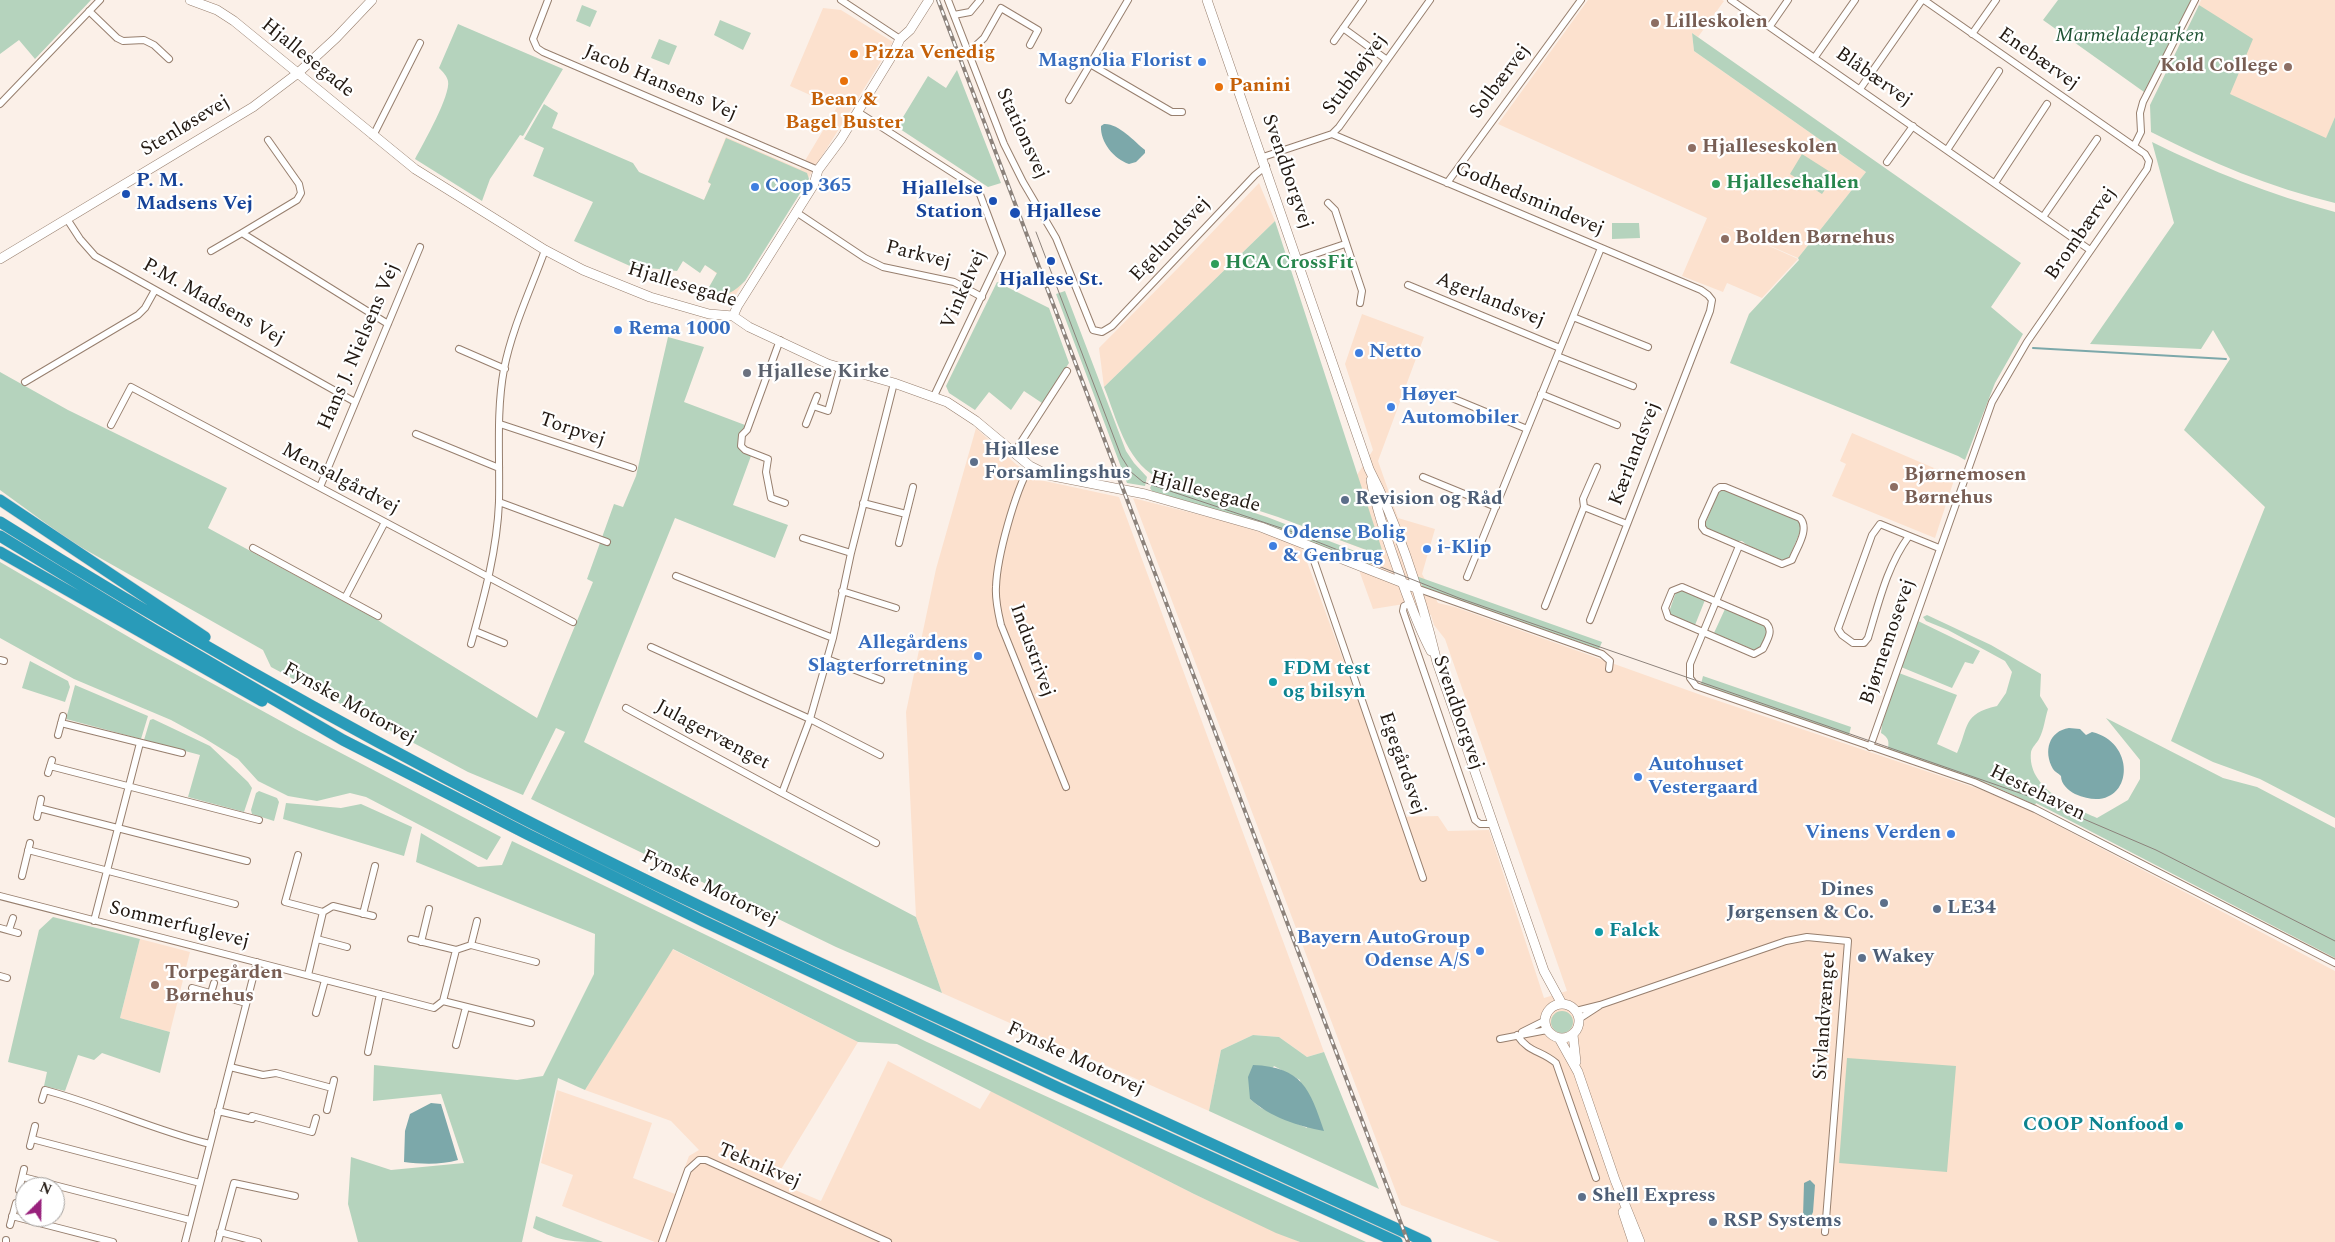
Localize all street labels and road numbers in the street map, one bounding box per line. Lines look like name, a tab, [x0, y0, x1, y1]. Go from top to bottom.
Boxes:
street label: Hjallesegade	[255, 14, 359, 104]
street label: Enebærvej	[1993, 23, 2083, 97]
street label: Stubhøjvej	[1318, 30, 1394, 120]
street label: Solbærvej	[1465, 40, 1537, 124]
street label: Jacob Hansens Vej	[580, 41, 740, 127]
street label: Blåbærvej	[1830, 43, 1916, 113]
street label: Stationsvej	[989, 85, 1053, 183]
street label: Stenløsevej	[137, 91, 235, 163]
street label: Svendborgvej	[1255, 112, 1317, 232]
street label: Godhedsmindevej	[1451, 158, 1607, 242]
street label: Brombærvej	[2041, 183, 2123, 285]
street label: Egelundsvej	[1126, 192, 1216, 288]
street label: Parkvej	[883, 236, 953, 276]
street label: Vinkelvej	[937, 246, 993, 334]
street label: P.M. Madsens Vej	[138, 254, 288, 352]
street label: Hjallesegade	[624, 258, 740, 314]
street label: Hans J. Nielsens Vej	[314, 260, 406, 434]
street label: Agerlandsvej	[1432, 268, 1548, 334]
street label: Kærlandsvej	[1605, 399, 1667, 509]
street label: Torpvej	[536, 409, 608, 453]
street label: Mensalgårdvej	[277, 439, 403, 521]
street label: Hjallesegade	[1147, 467, 1263, 519]
street label: Bjørnemosevej	[1856, 576, 1922, 708]
street label: Industrivej	[1003, 601, 1059, 701]
street label: Svendborgvej	[1426, 653, 1488, 773]
street label: Fynske Motorvej	[278, 658, 420, 752]
street label: Julagervænget	[651, 696, 773, 776]
street label: Egegårdsvej	[1372, 709, 1430, 819]
street label: Hestehaven	[1985, 761, 2089, 827]
street label: Fynske Motorvej	[637, 846, 781, 932]
street label: Sommerfuglevej	[106, 897, 252, 955]
street label: Sivlandvænget	[1810, 951, 1842, 1081]
street label: Fynske Motorvej	[1003, 1018, 1147, 1102]
street label: Teknikvej	[714, 1139, 804, 1195]

